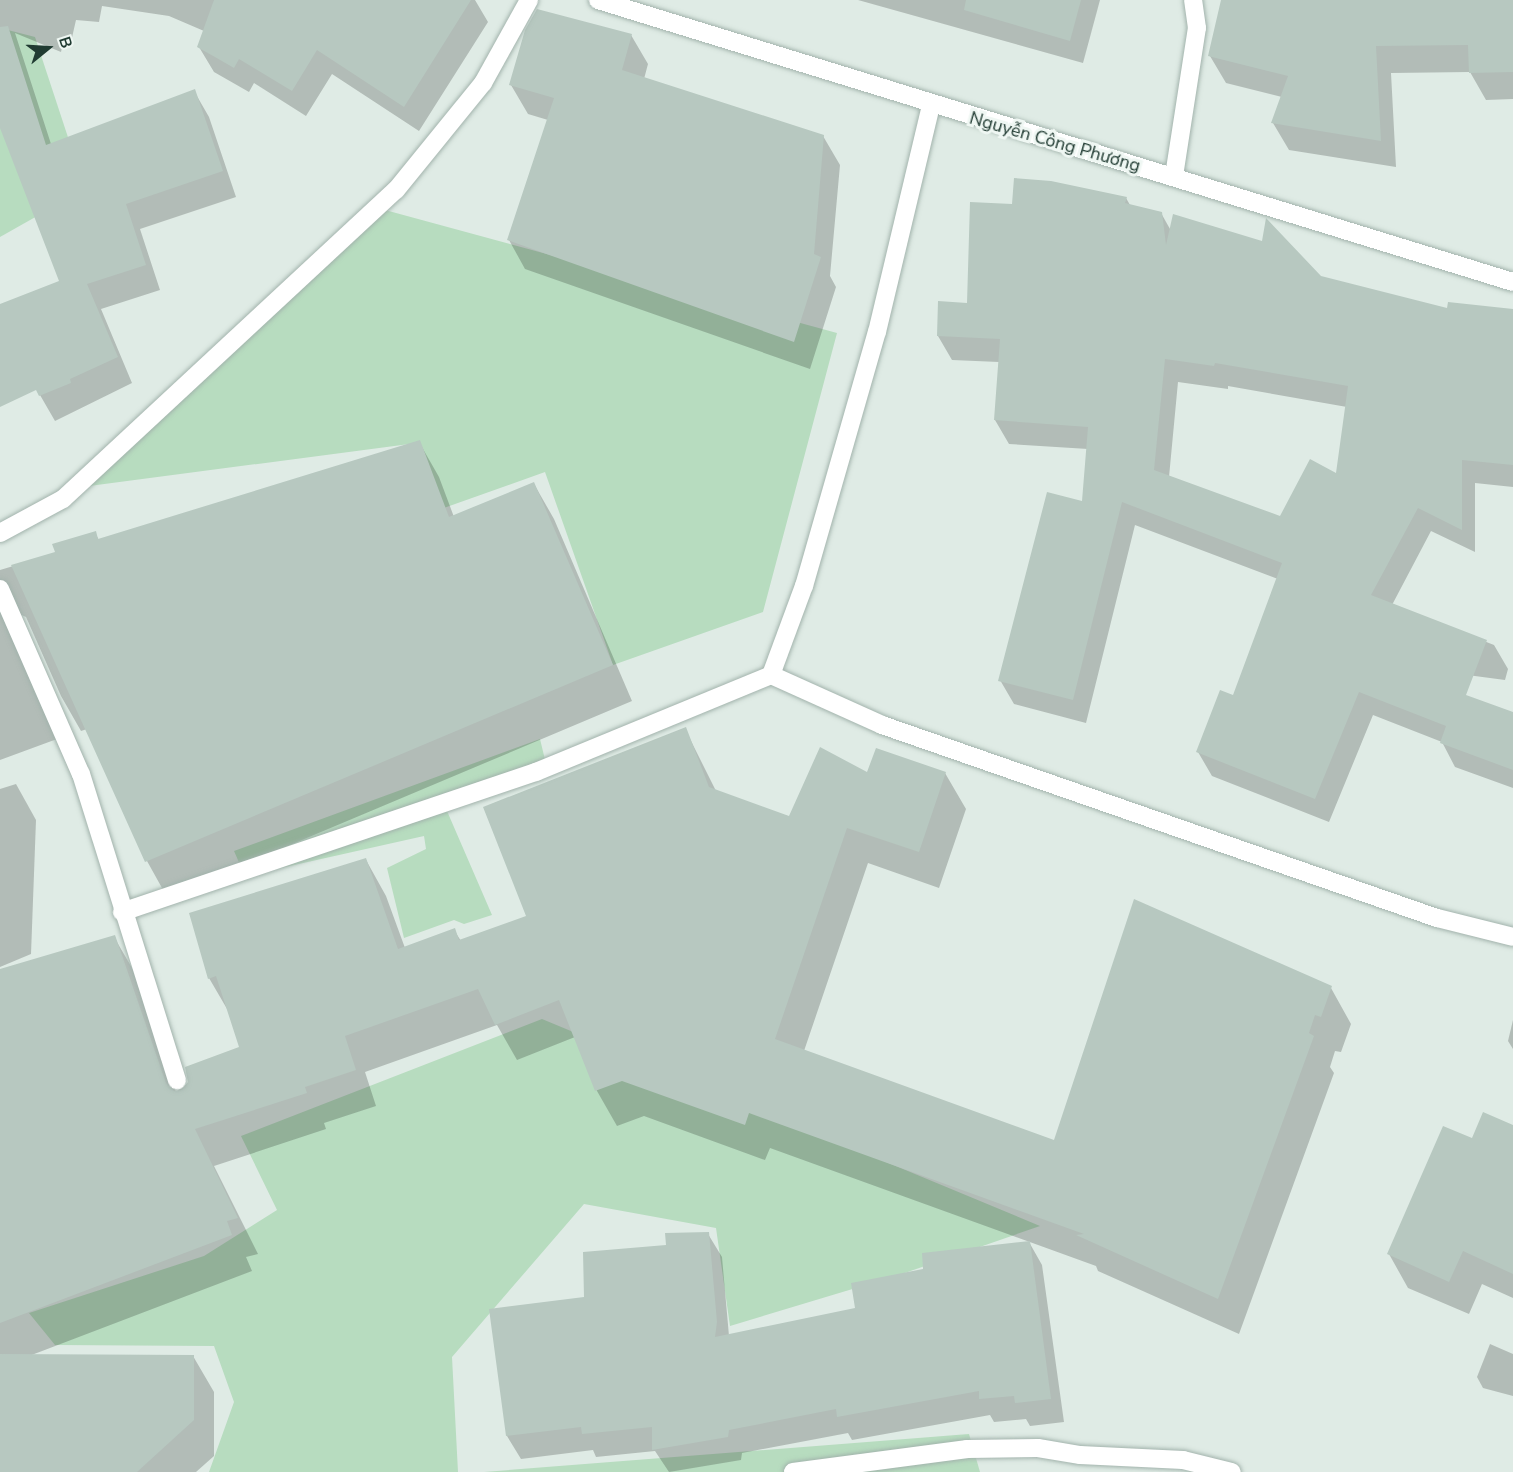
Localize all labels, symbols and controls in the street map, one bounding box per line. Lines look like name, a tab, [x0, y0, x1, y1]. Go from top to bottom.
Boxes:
north arrow	[18, 18, 78, 78]
text: B	[53, 34, 77, 51]
street label: Nguyễn Công Phương	[967, 107, 1143, 177]

